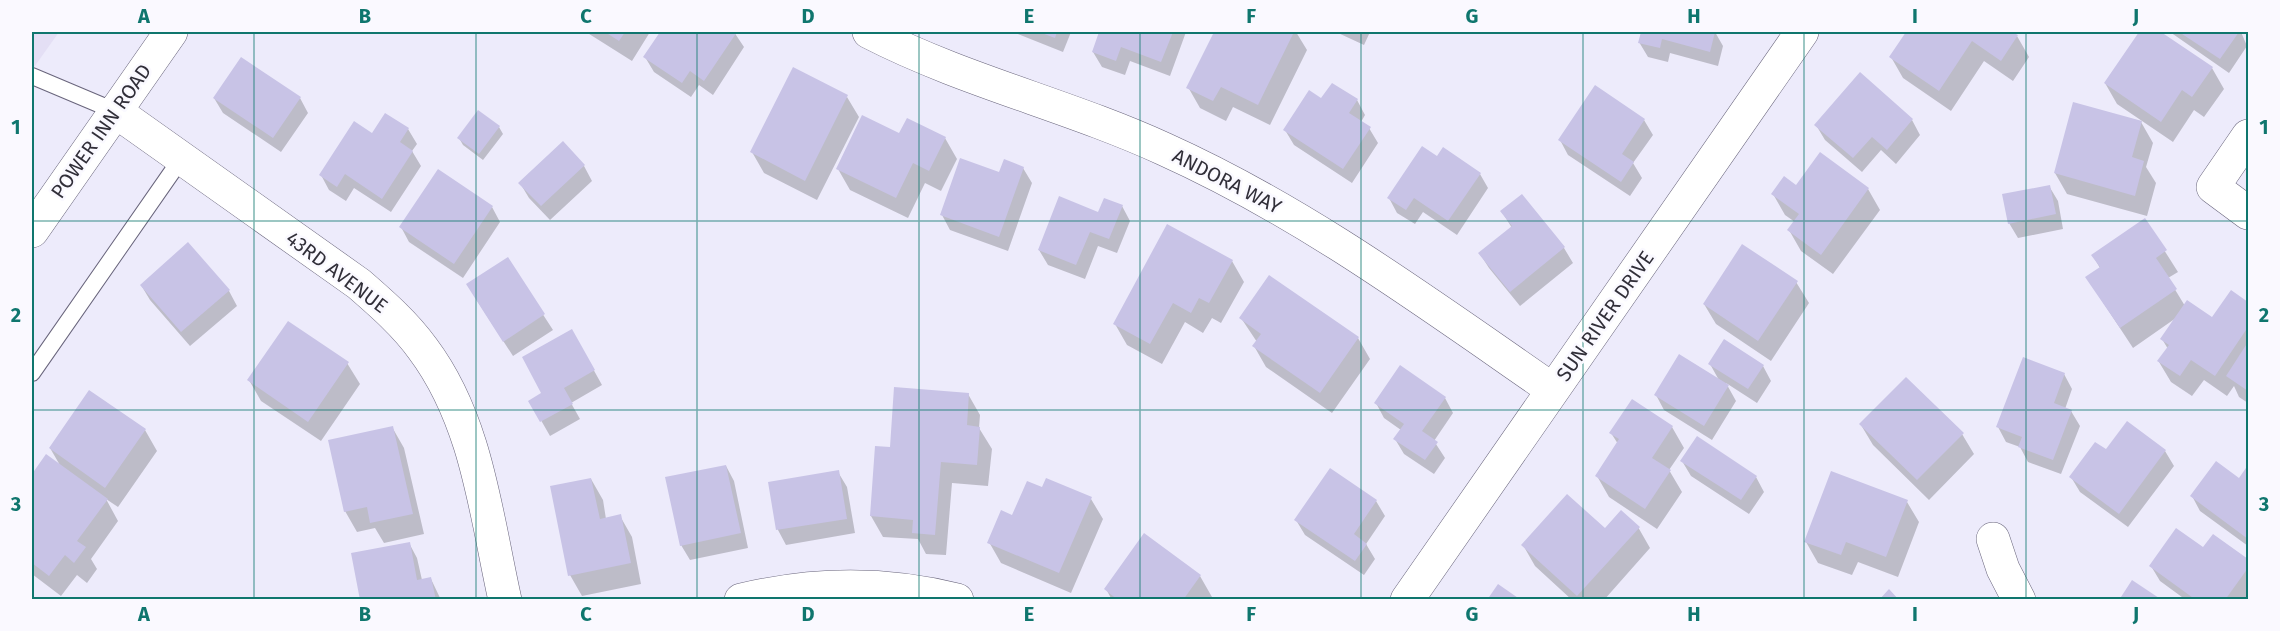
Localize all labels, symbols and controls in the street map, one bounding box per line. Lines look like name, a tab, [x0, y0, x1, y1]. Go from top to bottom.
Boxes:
text: A	[137, 4, 151, 28]
text: B	[359, 4, 371, 28]
text: C	[580, 4, 592, 28]
text: D	[801, 4, 815, 28]
text: E	[1024, 4, 1034, 28]
text: F	[1246, 4, 1256, 28]
text: G	[1466, 4, 1478, 28]
text: H	[1687, 4, 1701, 28]
text: I	[1912, 4, 1918, 28]
text: J	[2132, 4, 2139, 28]
street label: POWER INN ROAD	[46, 59, 156, 203]
text: 1	[11, 115, 21, 139]
text: 1	[2259, 115, 2269, 139]
street label: ANDORA WAY	[1169, 143, 1285, 219]
street label: 43RD AVENUE	[281, 226, 393, 318]
street label: SUN RIVER DRIVE	[1551, 246, 1659, 386]
text: 2	[11, 303, 21, 327]
text: 2	[2259, 303, 2269, 327]
text: 3	[10, 492, 21, 516]
text: 3	[2258, 492, 2269, 516]
text: A	[137, 602, 151, 626]
text: B	[359, 602, 371, 626]
text: C	[580, 602, 592, 626]
text: D	[801, 602, 815, 626]
text: E	[1024, 602, 1034, 626]
text: F	[1246, 602, 1256, 626]
text: G	[1466, 602, 1478, 626]
text: H	[1687, 602, 1701, 626]
text: I	[1912, 602, 1918, 626]
text: J	[2132, 602, 2139, 626]

